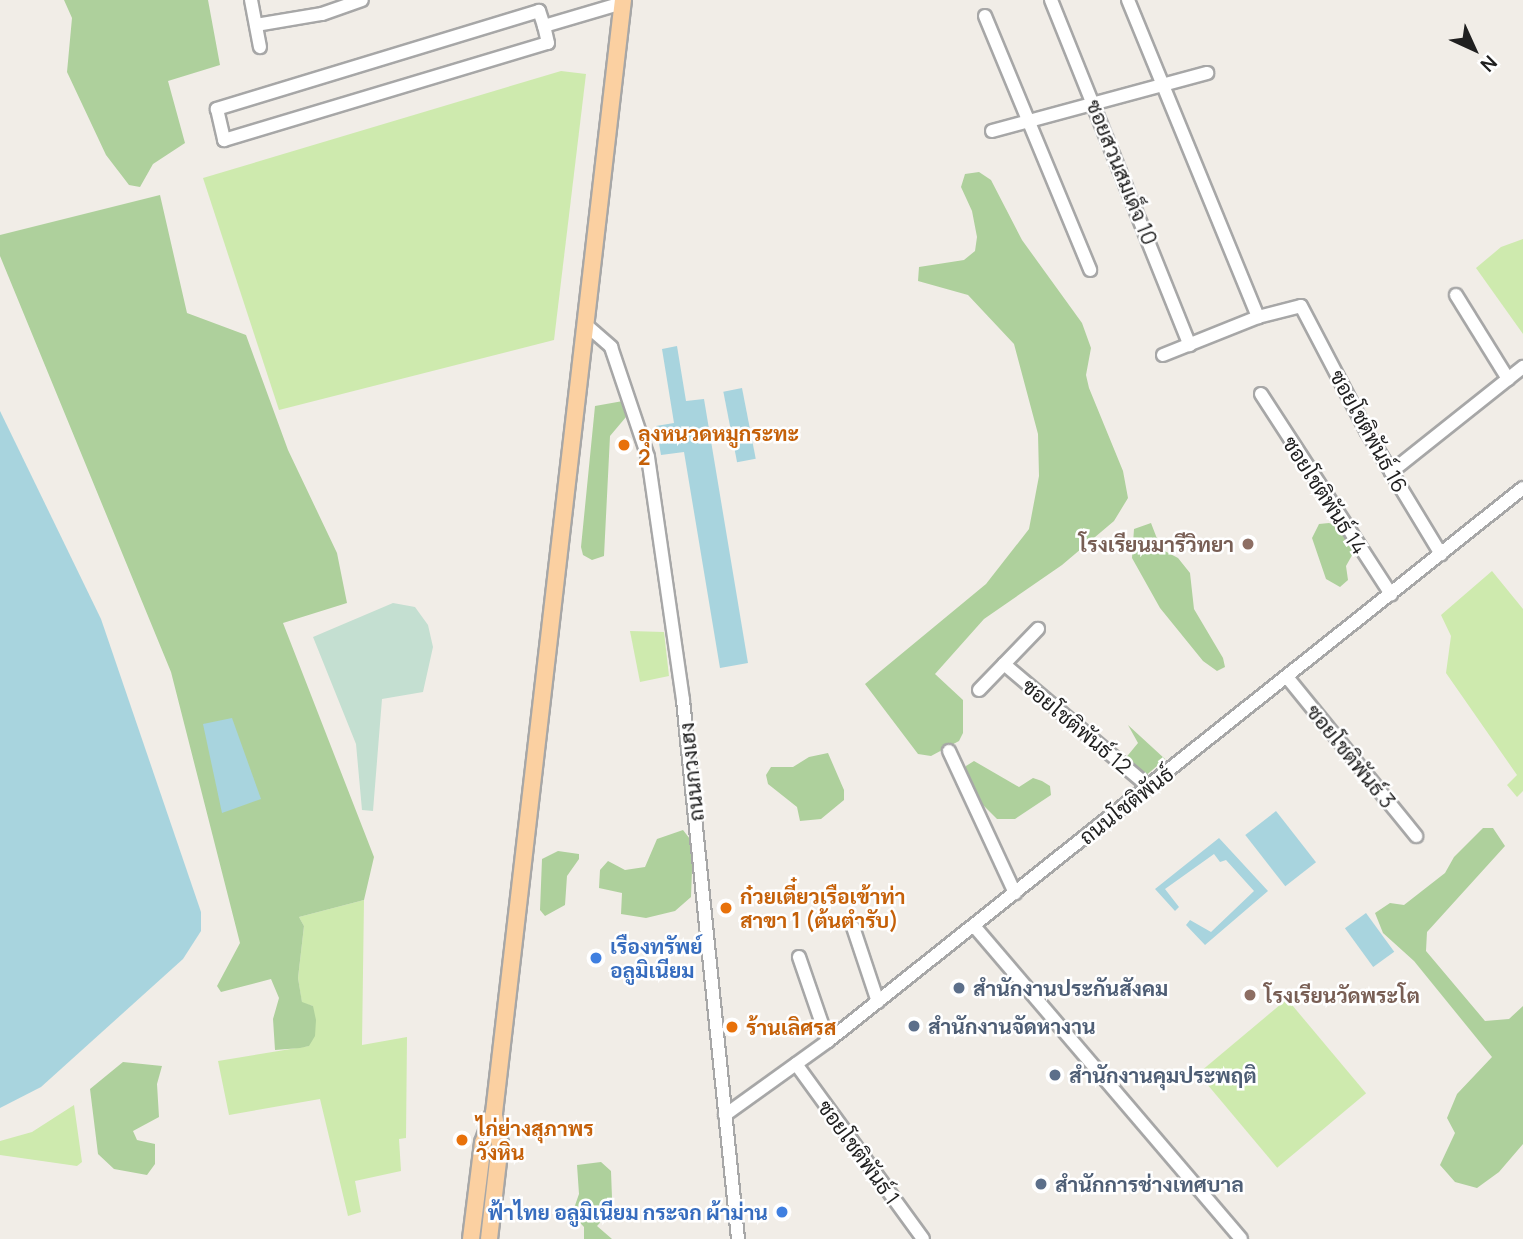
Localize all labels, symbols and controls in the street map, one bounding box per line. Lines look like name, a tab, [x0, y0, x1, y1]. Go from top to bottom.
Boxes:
north arrow	[1439, 14, 1509, 84]
text: N	[1475, 50, 1503, 78]
street label: ซอยสวนสมเด็จ 10	[1081, 96, 1163, 248]
street label: ซอยโชติพันธ์ 16	[1325, 365, 1413, 497]
place label: ลุงหนวดหมูกระทะ 2	[638, 420, 799, 470]
street label: ซอยโชติพันธ์ 14	[1278, 431, 1372, 559]
marker: ลุงหนวดหมูกระทะ 2	[616, 437, 632, 453]
place label: โรงเรียนมารีวิทยา	[1079, 531, 1234, 557]
marker: โรงเรียนมารีวิทยา	[1240, 536, 1256, 552]
street label: ซอยโชติพันธ์ 12	[1017, 673, 1137, 779]
street label: ซอยโชติพันธ์ 3	[1301, 699, 1401, 813]
street label: ถนนกวงเฮง	[673, 721, 709, 823]
street label: ถนนโชติพันธ์	[1074, 761, 1178, 849]
place label: ก๋วยเตี๋ยวเรือเข้าท่า สาขา 1 (ต้นตำรับ)	[740, 883, 905, 933]
marker: ก๋วยเตี๋ยวเรือเข้าท่า สาขา 1 (ต้นตำรับ)	[718, 900, 734, 916]
place label: เรืองทรัพย์ อลูมิเนียม	[610, 933, 703, 983]
marker: เรืองทรัพย์ อลูมิเนียม	[588, 950, 604, 966]
place label: สำนักงานประกันสังคม	[973, 975, 1168, 1001]
marker: สำนักงานประกันสังคม	[951, 980, 967, 996]
place label: โรงเรียนวัดพระโต	[1264, 982, 1420, 1008]
marker: โรงเรียนวัดพระโต	[1242, 987, 1258, 1003]
place label: สำนักงานจัดหางาน	[928, 1013, 1096, 1039]
place label: ร้านเลิศรส	[746, 1014, 836, 1040]
marker: สำนักงานจัดหางาน	[906, 1018, 922, 1034]
marker: ร้านเลิศรส	[724, 1019, 740, 1035]
place label: สำนักงานคุมประพฤติ	[1069, 1062, 1257, 1088]
marker: สำนักงานคุมประพฤติ	[1047, 1067, 1063, 1083]
street label: ซอยโชติพันธ์ 1	[813, 1095, 905, 1209]
place label: ไก่ย่างสุภาพร วังหิน	[476, 1115, 594, 1165]
marker: ไก่ย่างสุภาพร วังหิน	[454, 1132, 470, 1148]
place label: สำนักการช่างเทศบาล	[1055, 1171, 1244, 1197]
marker: สำนักการช่างเทศบาล	[1033, 1176, 1049, 1192]
place label: ฟ้าไทย อลูมิเนียม กระจก ผ้าม่าน	[488, 1199, 768, 1225]
marker: ฟ้าไทย อลูมิเนียม กระจก ผ้าม่าน	[774, 1204, 790, 1220]

